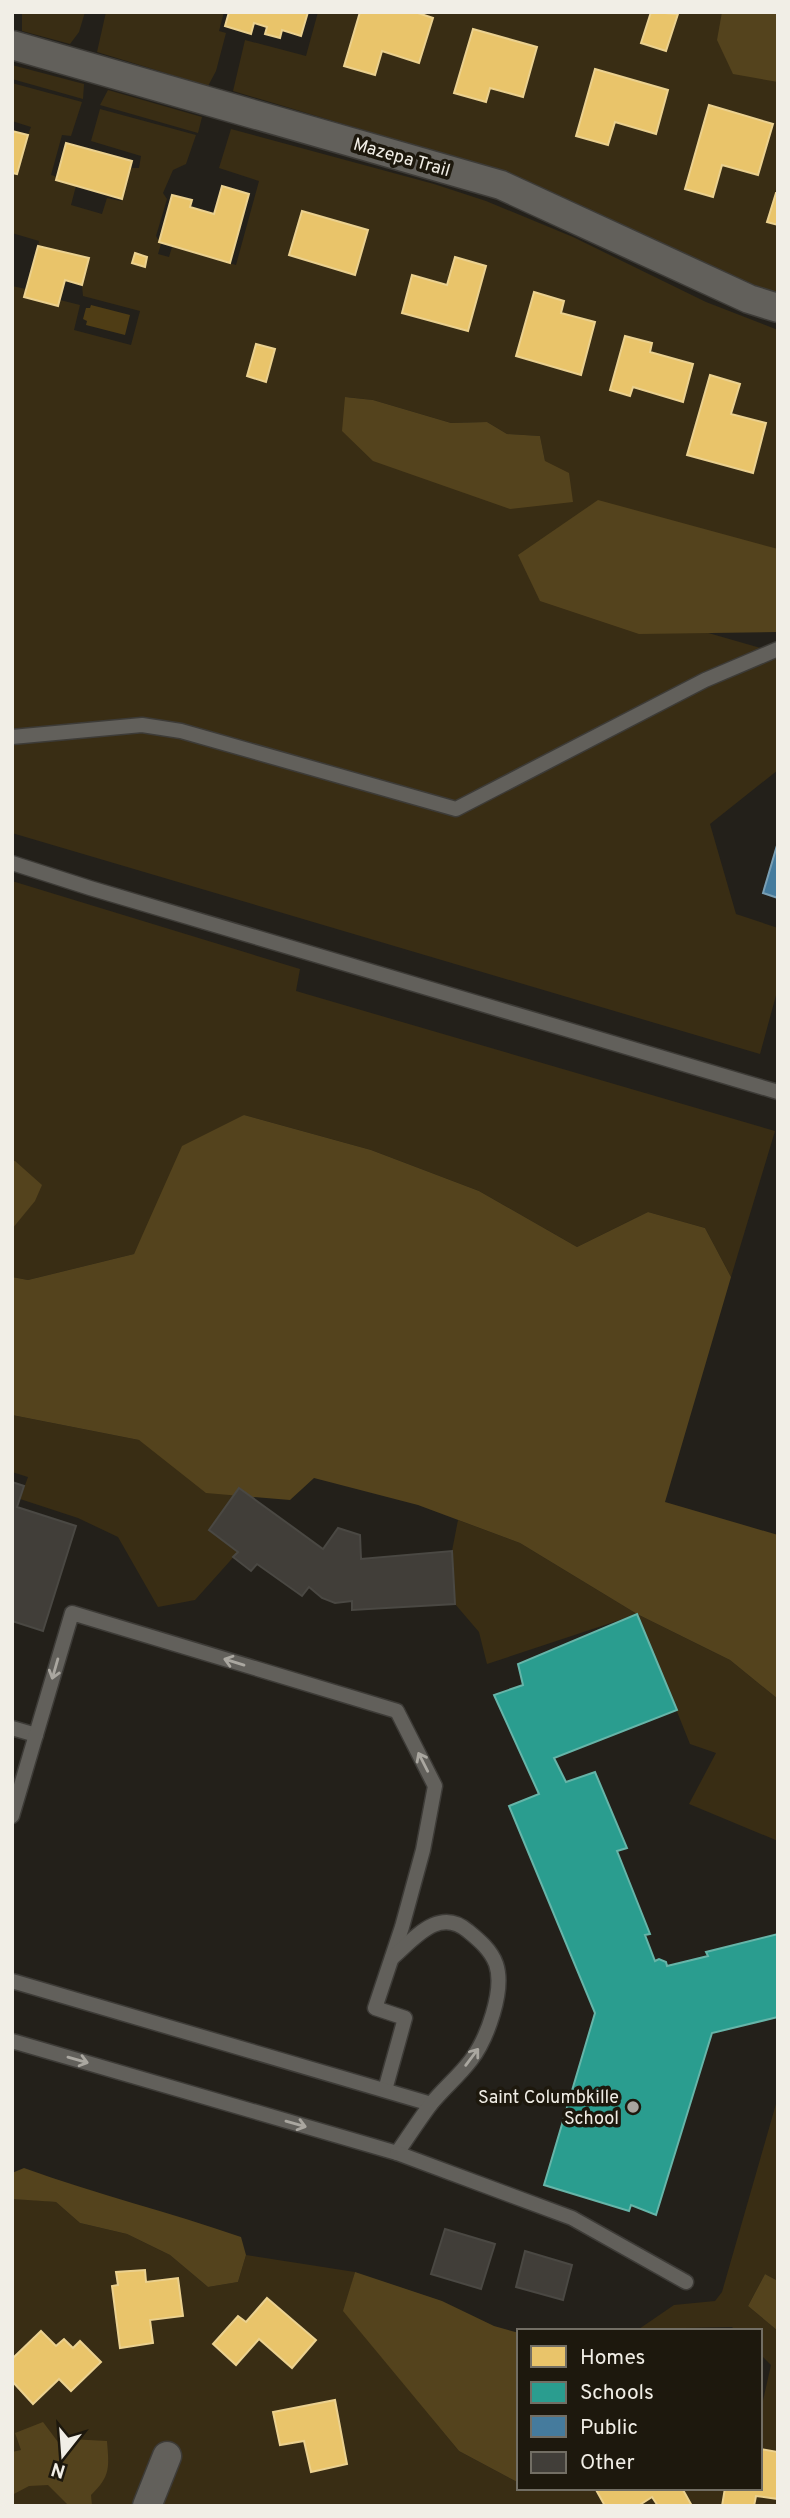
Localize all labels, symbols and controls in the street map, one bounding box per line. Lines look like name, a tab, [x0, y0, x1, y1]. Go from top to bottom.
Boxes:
street label: Mazepa Trail	[350, 134, 453, 183]
one-way arrow	[223, 1654, 245, 1667]
one-way arrow	[48, 1657, 61, 1679]
one-way arrow	[416, 1752, 429, 1773]
one-way arrow	[465, 2048, 479, 2067]
one-way arrow	[67, 2054, 89, 2067]
place label: Saint Columbkille School	[478, 2087, 619, 2131]
marker: Saint Columbkille School	[625, 2099, 641, 2115]
one-way arrow	[285, 2118, 307, 2131]
legend	[517, 2329, 762, 2490]
text: Homes	[580, 2345, 645, 2372]
text: Schools	[580, 2380, 654, 2407]
text: Public	[580, 2415, 638, 2442]
north arrow	[28, 2420, 98, 2490]
text: Other	[580, 2450, 635, 2477]
text: N	[49, 2456, 69, 2483]

